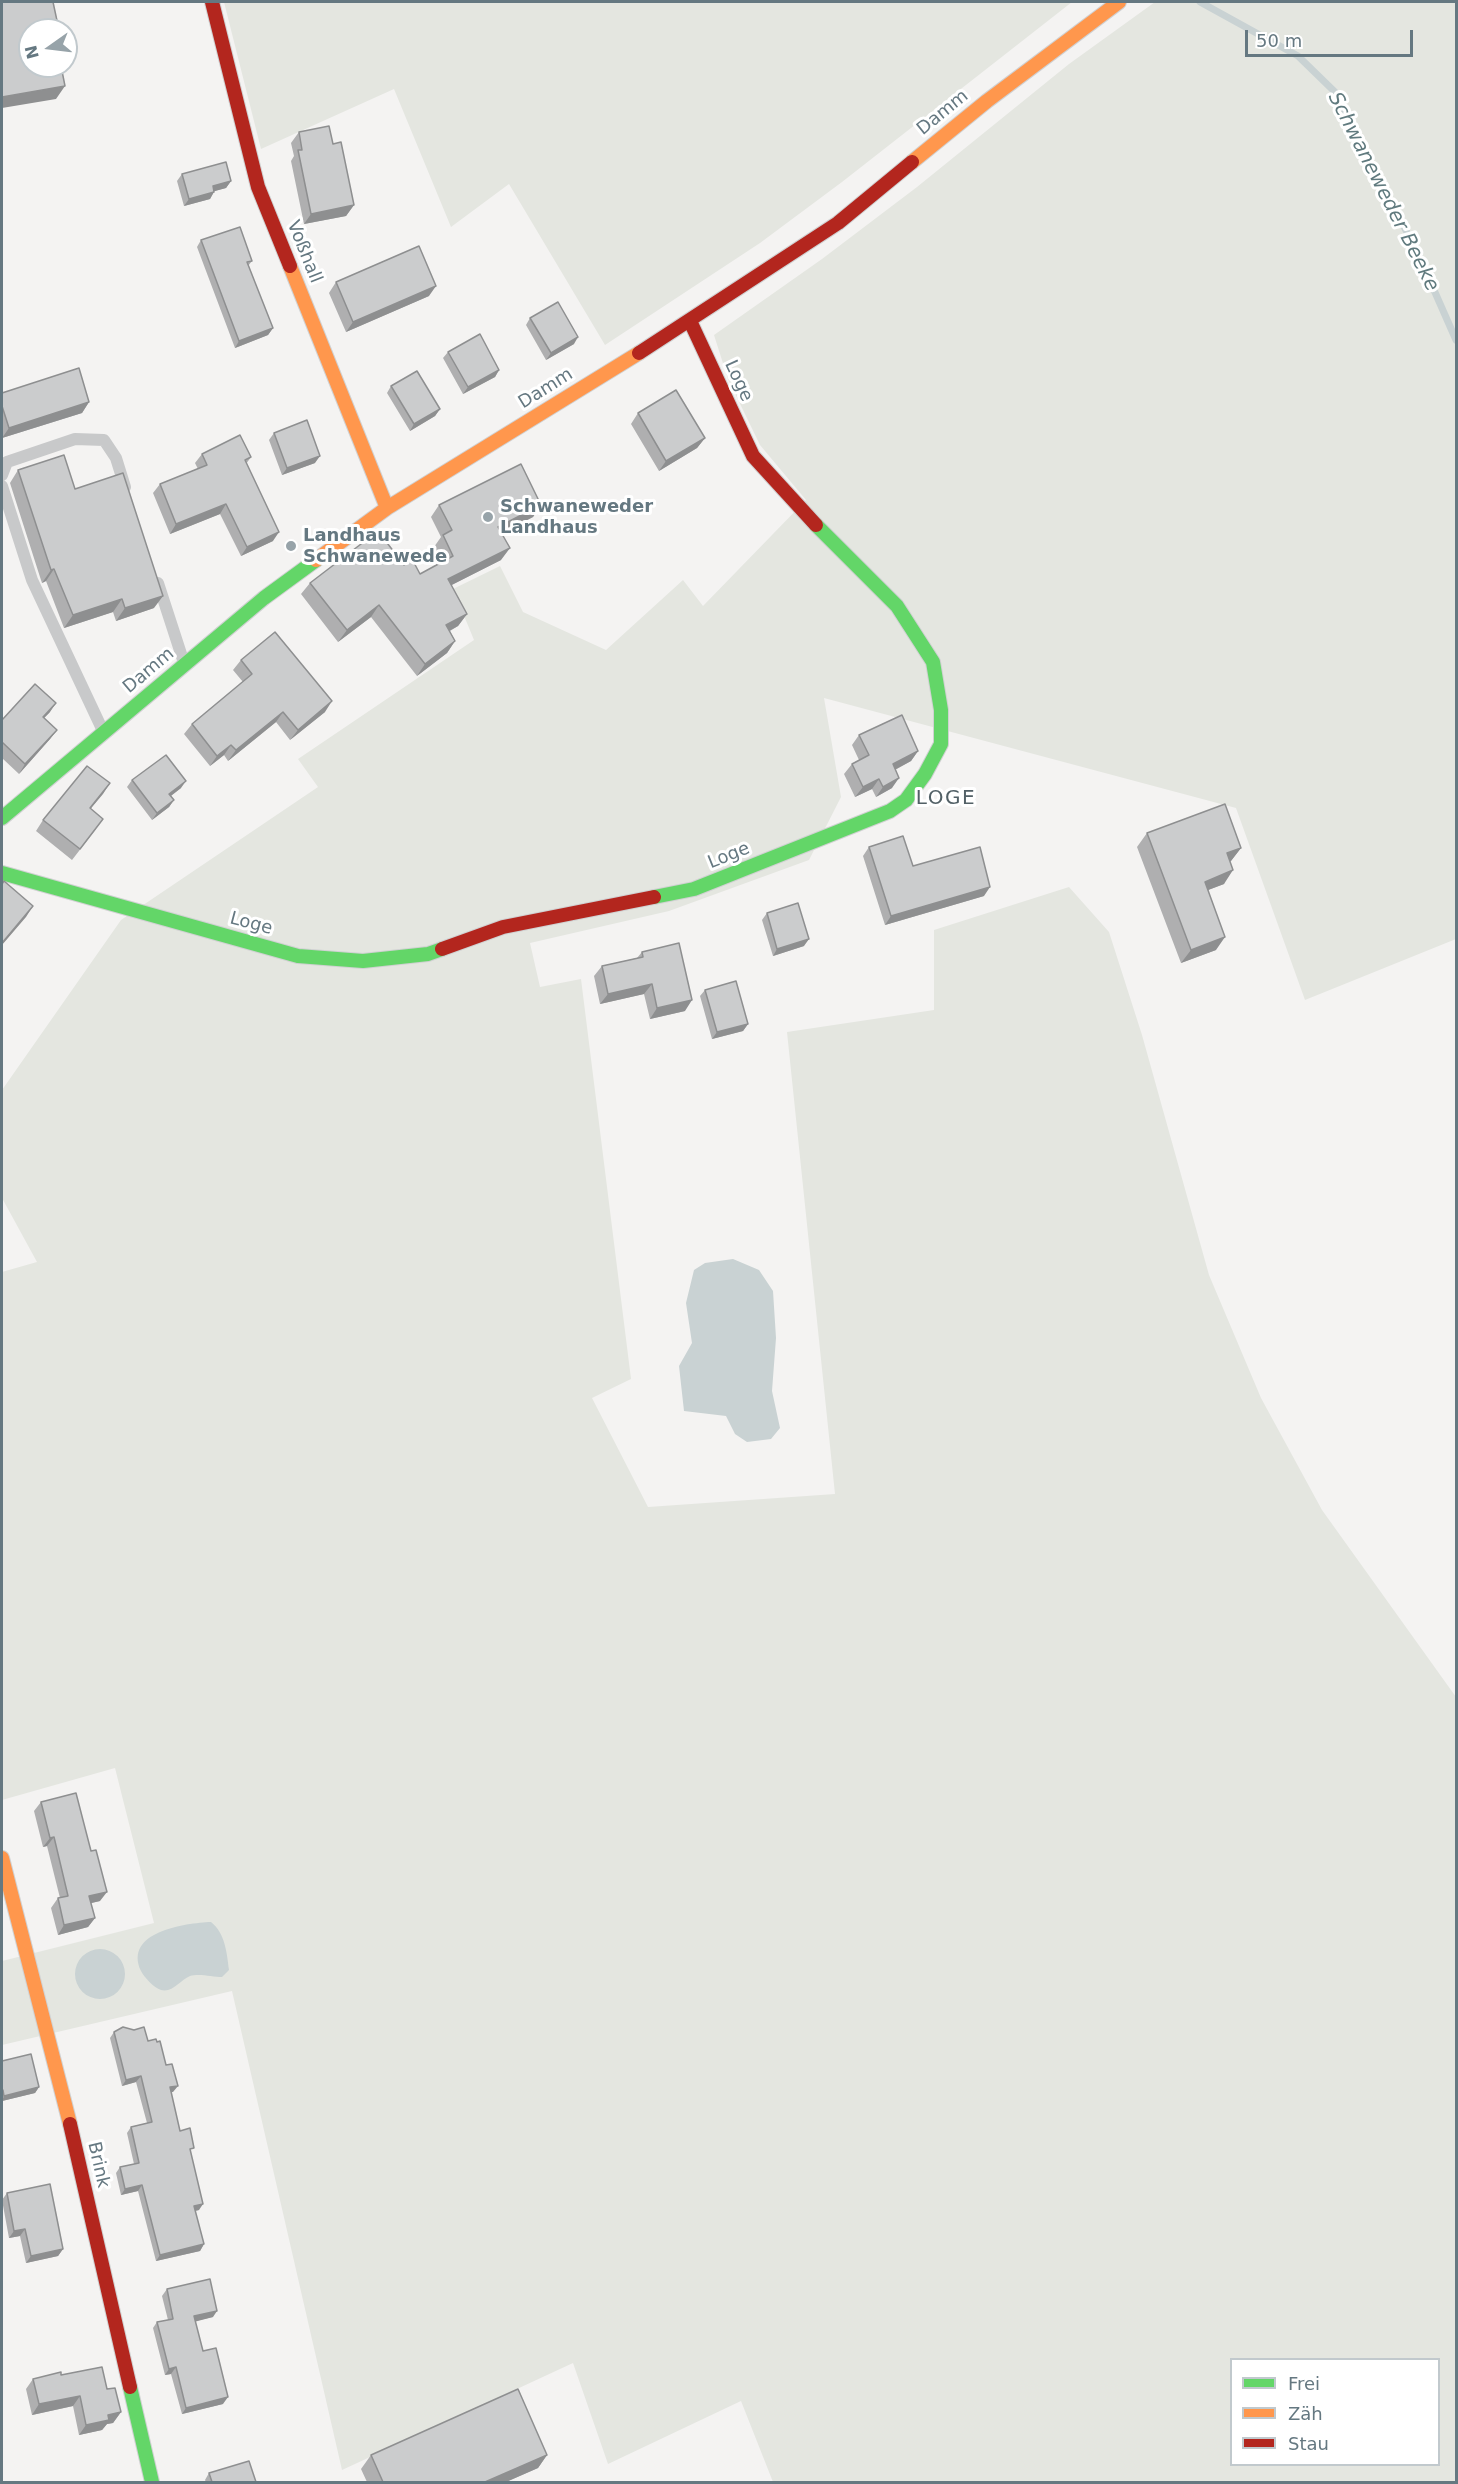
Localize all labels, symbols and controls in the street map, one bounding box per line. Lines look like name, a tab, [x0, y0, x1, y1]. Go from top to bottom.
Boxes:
north arrow	[18, 18, 78, 78]
scale bar	[1248, 18, 1416, 56]
text: 50 m	[1256, 30, 1302, 51]
text: N	[21, 43, 43, 61]
street label: Damm	[913, 86, 973, 140]
water label: Schwaneweder Beeke	[1322, 88, 1444, 296]
street label: Voßhall	[282, 217, 326, 287]
street label: Loge	[719, 357, 757, 405]
street label: Damm	[515, 364, 577, 414]
place label: Schwaneweder Landhaus	[500, 496, 653, 538]
marker: Schwaneweder Landhaus	[481, 510, 495, 524]
place label: Landhaus Schwanewede	[303, 525, 447, 568]
marker: Landhaus Schwanewede	[284, 539, 298, 553]
street label: Damm	[119, 643, 179, 699]
district label: LOGE	[916, 787, 976, 811]
street label: Loge	[705, 838, 753, 874]
street label: Loge	[227, 908, 275, 940]
street label: Brink	[82, 2140, 114, 2190]
legend	[1230, 2358, 1440, 2466]
text: Frei	[1288, 2373, 1320, 2394]
text: Zäh	[1288, 2403, 1323, 2424]
text: Stau	[1288, 2433, 1329, 2454]

